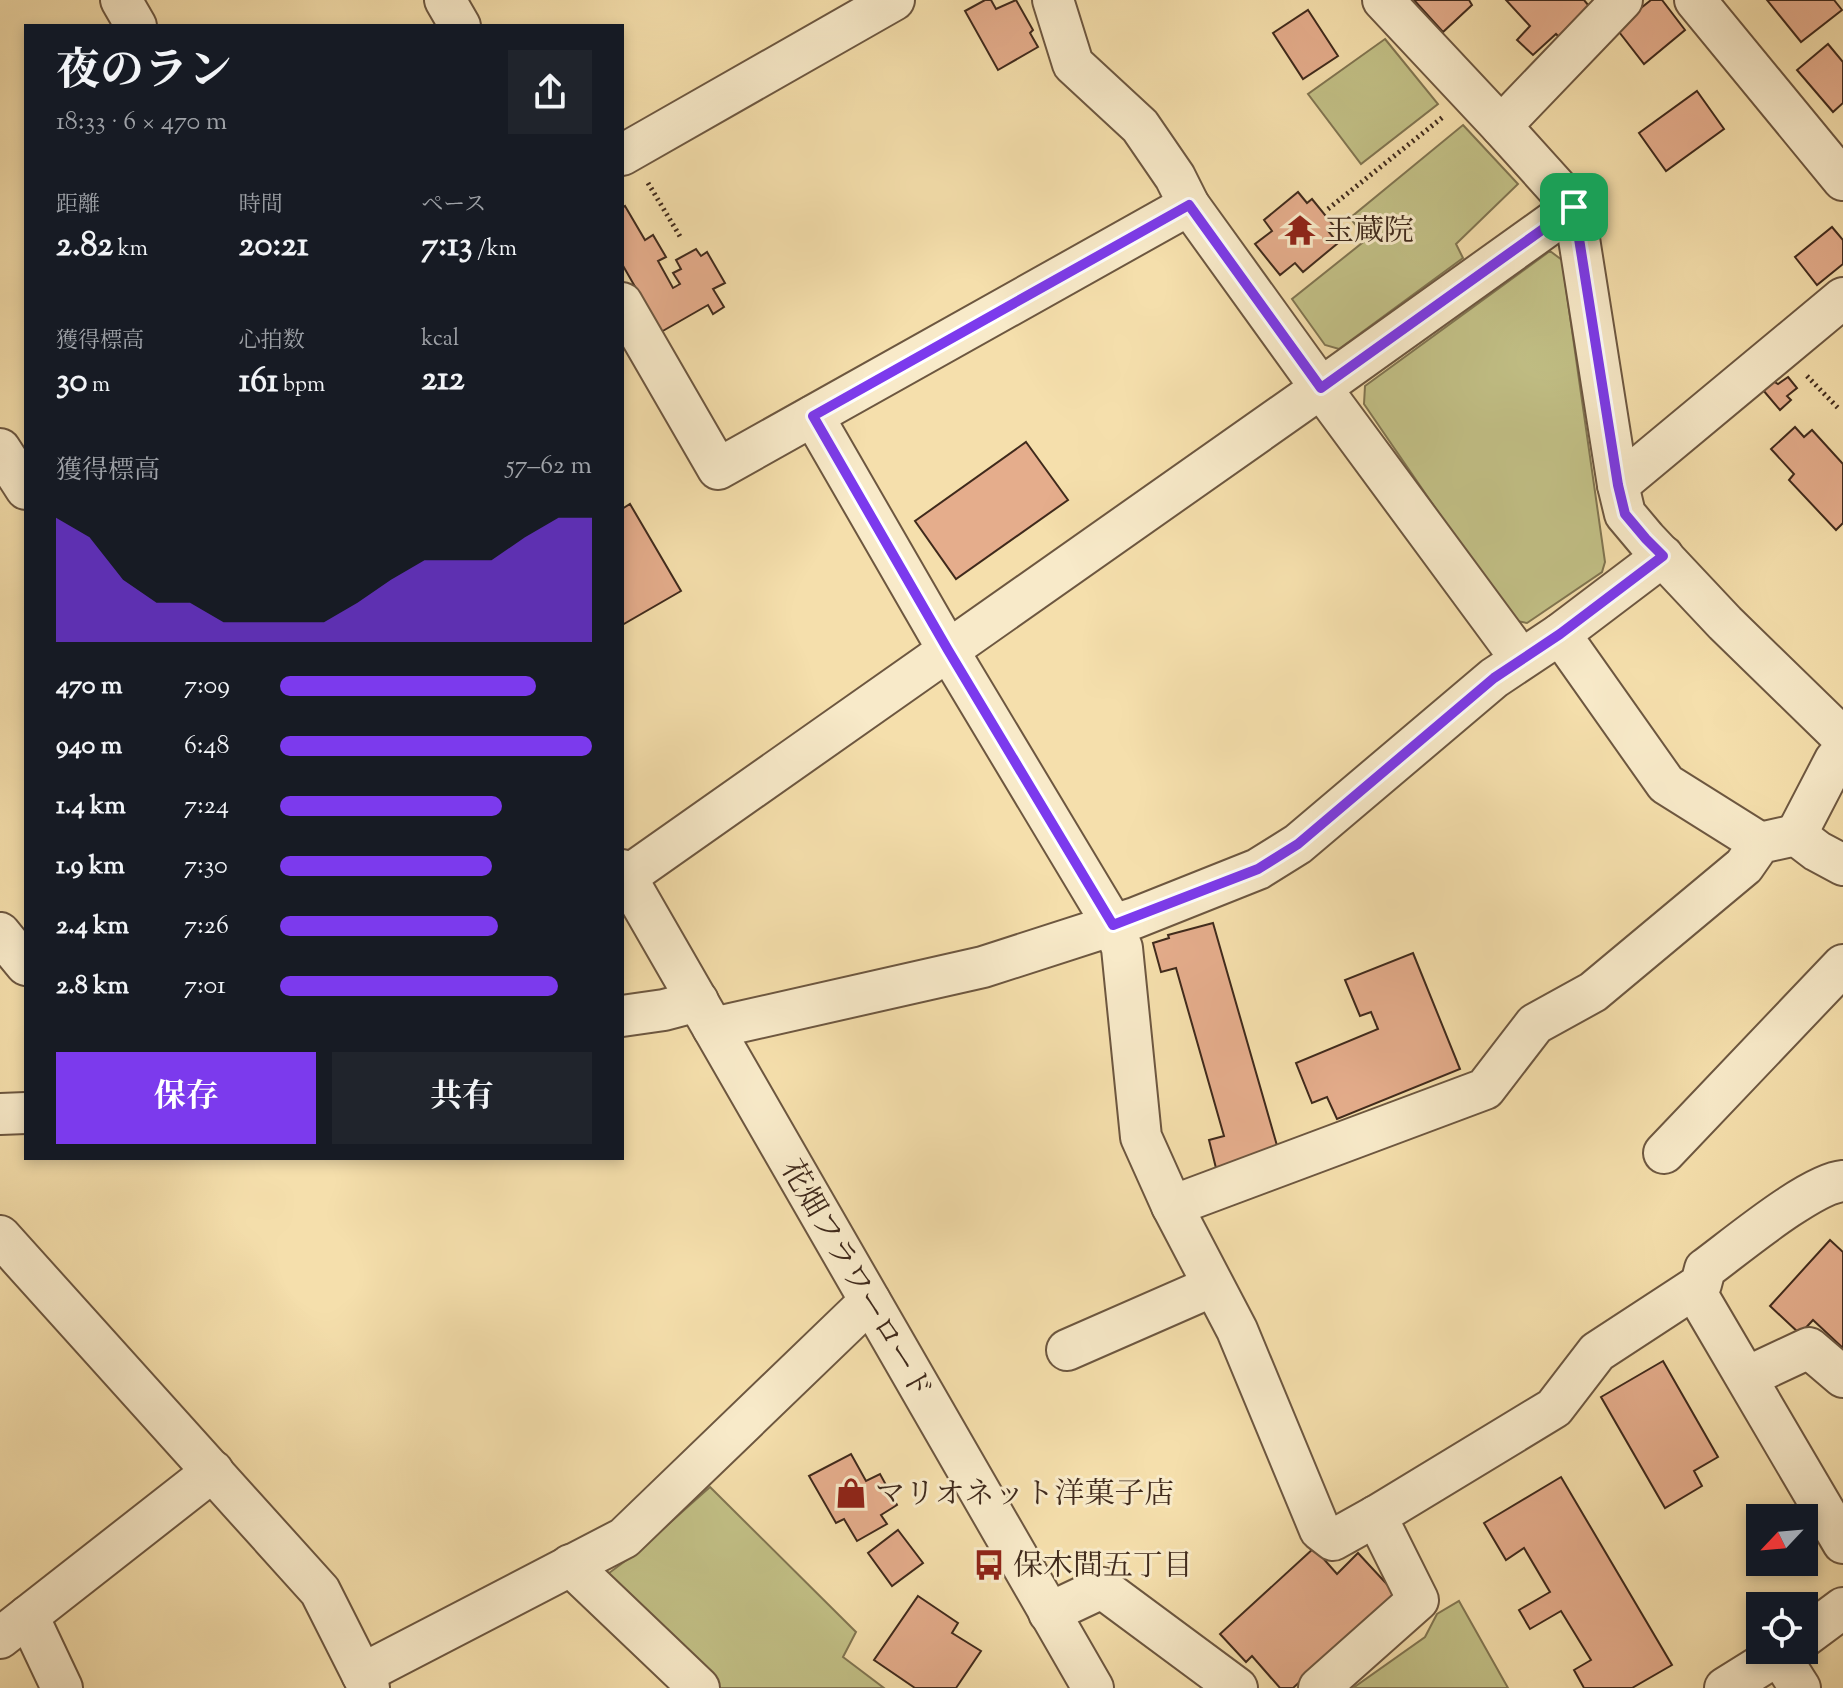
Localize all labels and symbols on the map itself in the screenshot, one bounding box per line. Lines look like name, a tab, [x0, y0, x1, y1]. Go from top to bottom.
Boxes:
pin	[1540, 173, 1608, 241]
place label: 玉蔵院	[1324, 211, 1414, 254]
temple icon: 玉蔵院	[1283, 213, 1317, 247]
street label: 花畑フラワーロード	[769, 1153, 941, 1408]
place label: マリオネット洋菓子店	[875, 1474, 1174, 1517]
shop icon: マリオネット洋菓子店	[834, 1476, 868, 1510]
north arrow	[1746, 1504, 1818, 1576]
place label: 保木間五丁目	[1013, 1546, 1193, 1589]
bus stop icon: 保木間五丁目	[972, 1548, 1006, 1582]

